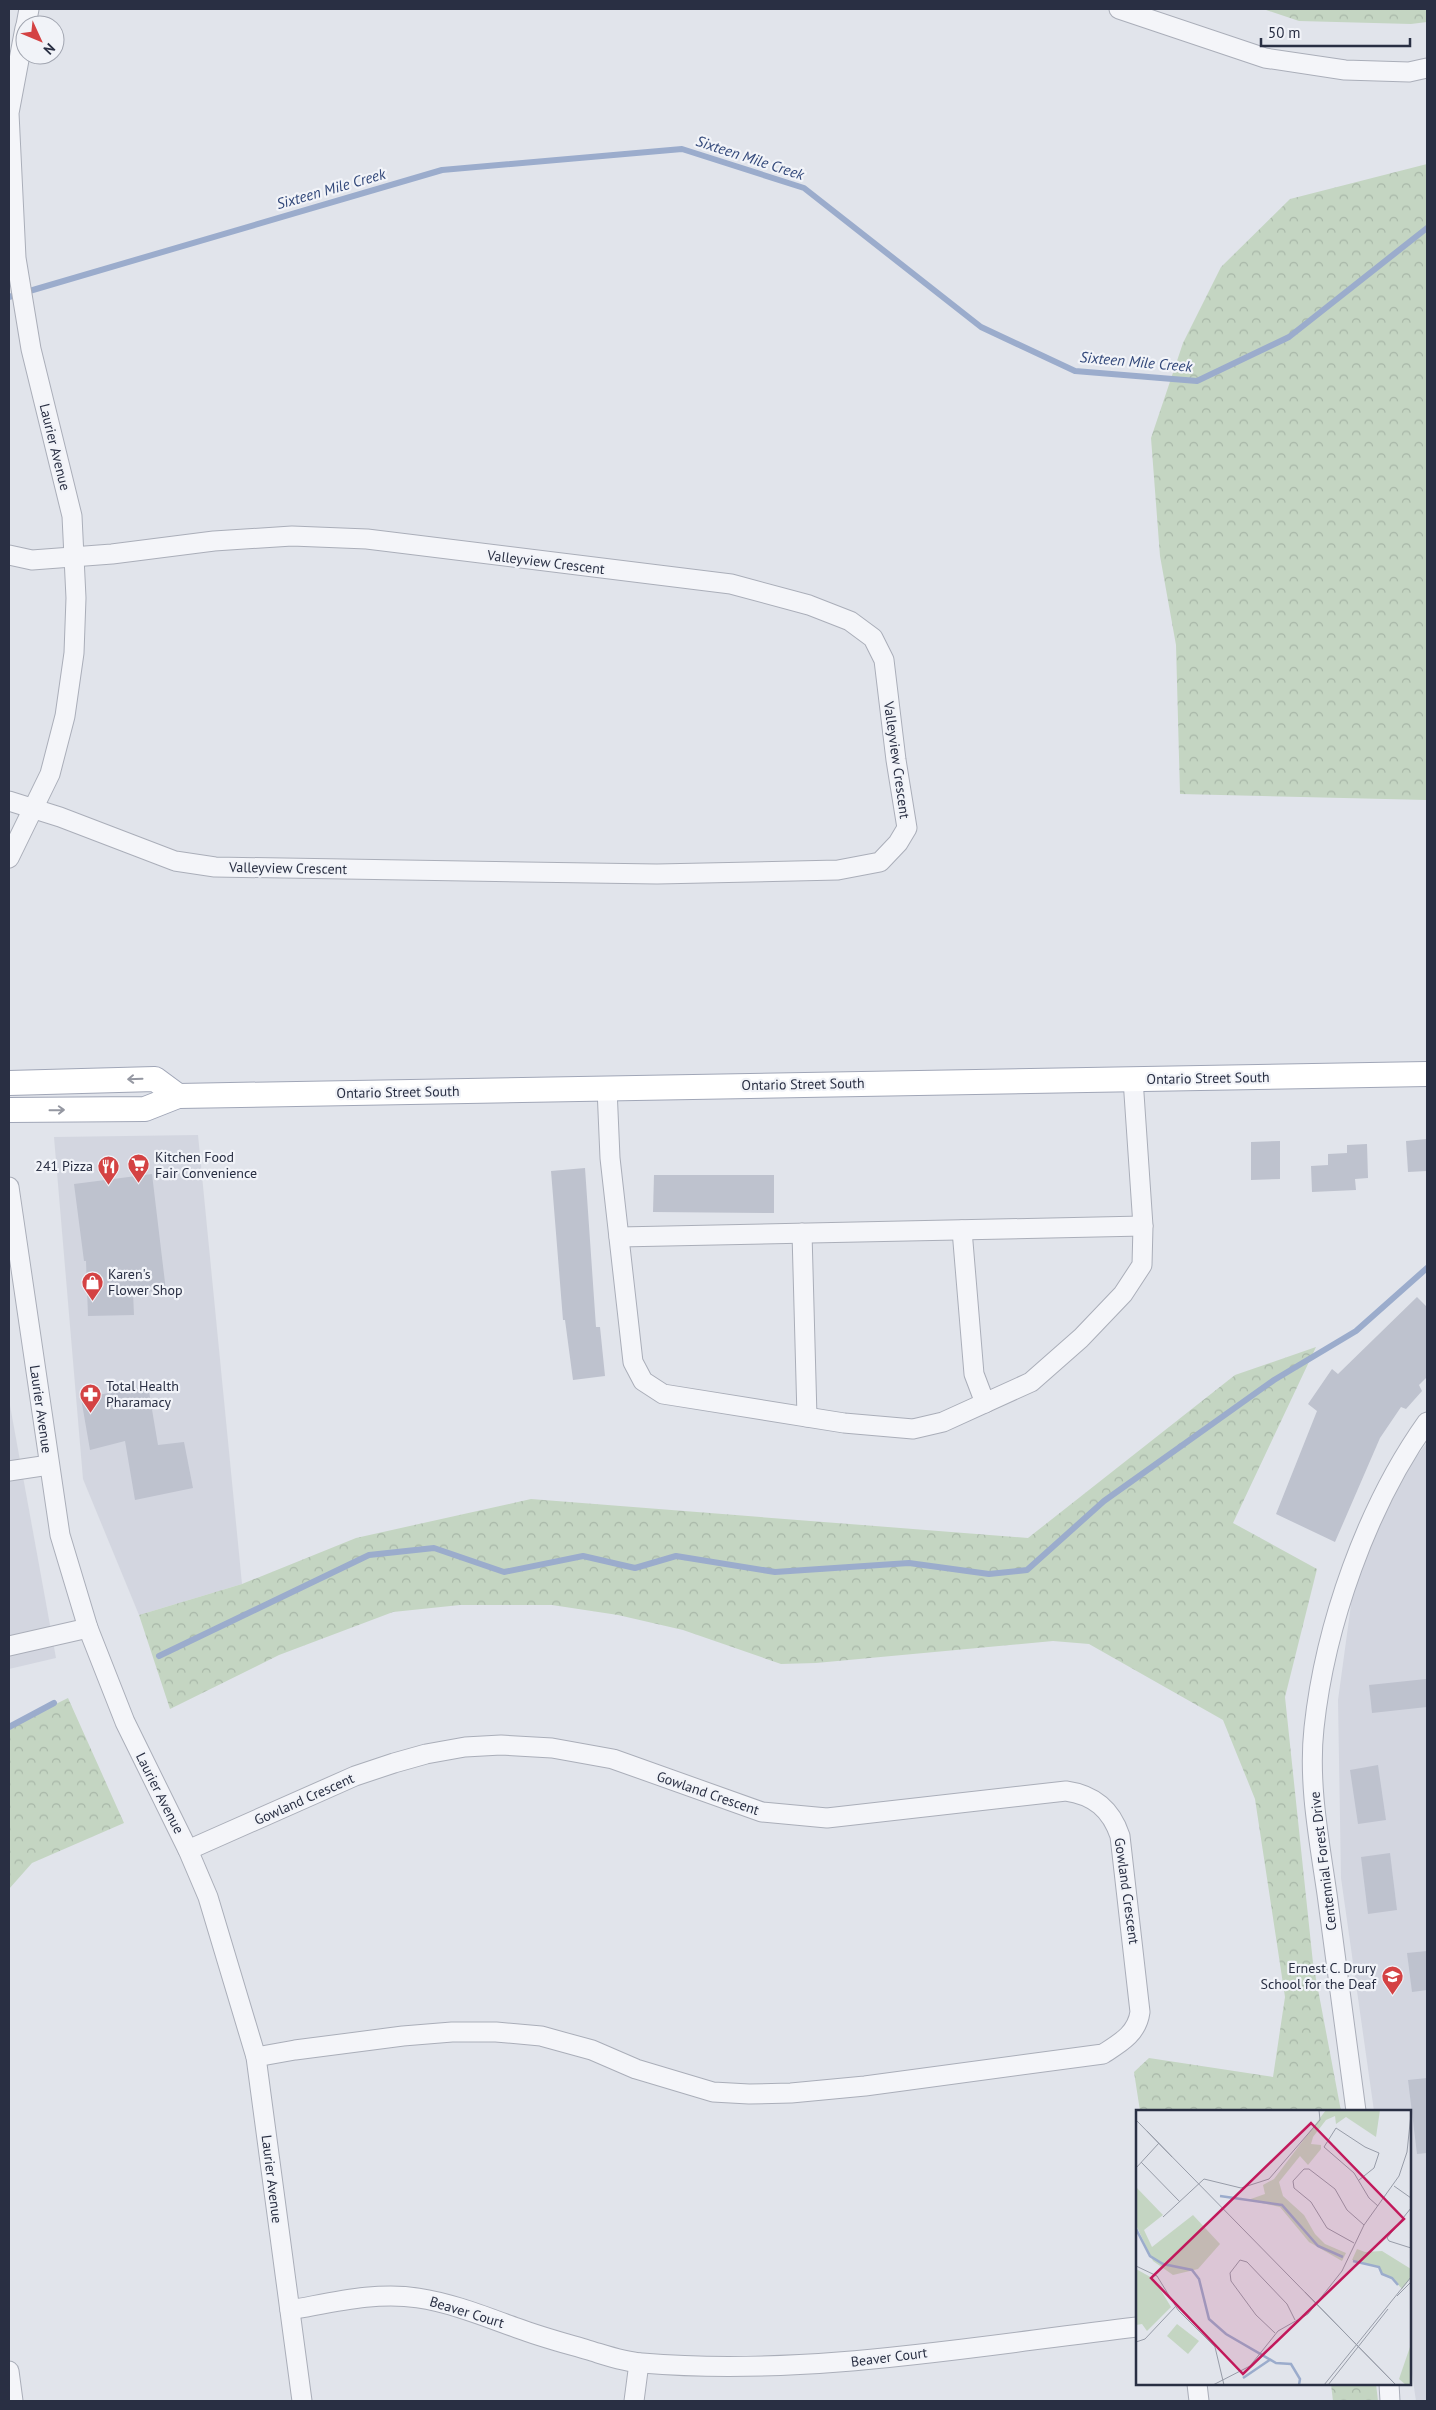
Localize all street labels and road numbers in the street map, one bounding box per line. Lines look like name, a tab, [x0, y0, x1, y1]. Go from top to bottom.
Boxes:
street label: Laurier Avenue	[36, 402, 74, 492]
street label: Valleyview Crescent	[485, 546, 606, 578]
street label: Valleyview Crescent	[880, 699, 914, 820]
street label: Valleyview Crescent	[228, 858, 347, 878]
street label: Ontario Street South	[1146, 1068, 1270, 1088]
street label: Ontario Street South	[741, 1074, 865, 1094]
street label: Ontario Street South	[336, 1082, 460, 1102]
street label: Laurier Avenue	[26, 1364, 56, 1454]
street label: Laurier Avenue	[132, 1749, 188, 1837]
street label: Gowland Crescent	[654, 1767, 762, 1819]
street label: Gowland Crescent	[251, 1769, 357, 1829]
street label: Centennial Forest Drive	[1306, 1790, 1340, 1932]
street label: Gowland Crescent	[1111, 1837, 1143, 1946]
street label: Laurier Avenue	[258, 2134, 286, 2224]
street label: Beaver Court	[428, 2292, 507, 2332]
street label: Beaver Court	[850, 2343, 929, 2371]

